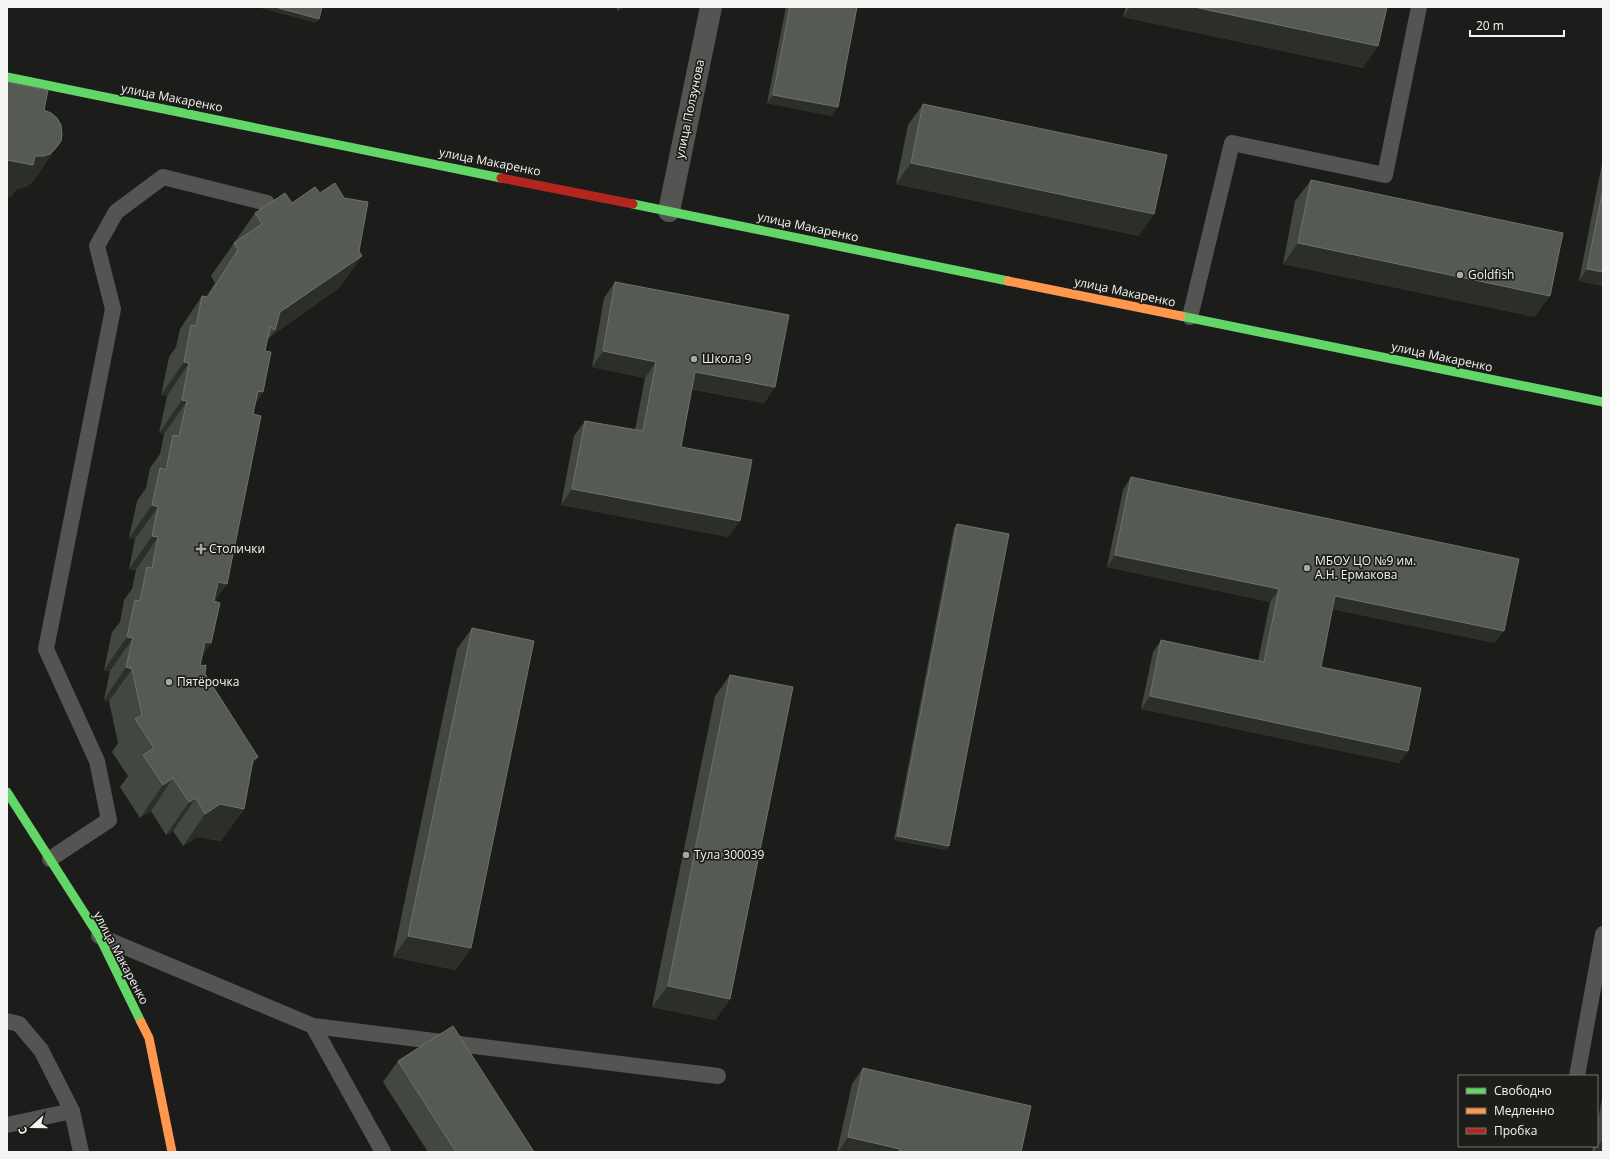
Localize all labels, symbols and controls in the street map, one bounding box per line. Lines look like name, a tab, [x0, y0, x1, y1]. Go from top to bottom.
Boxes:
scale bar	[1470, 12, 1564, 38]
text: 20 m	[1476, 17, 1504, 34]
street label: улица Ползунова	[671, 58, 708, 160]
street label: улица Макаренко	[120, 79, 224, 116]
street label: улица Макаренко	[438, 143, 542, 180]
street label: улица Макаренко	[756, 207, 860, 246]
place label: Goldfish	[1468, 266, 1514, 283]
marker: Goldfish	[1455, 270, 1465, 280]
street label: улица Макаренко	[1073, 272, 1177, 311]
street label: улица Макаренко	[1390, 337, 1494, 376]
place label: Школа 9	[702, 350, 751, 367]
marker: Школа 9	[689, 354, 699, 364]
place label: Столички	[209, 540, 265, 557]
marker: Столички	[196, 544, 206, 554]
place label: МБОУ ЦО №9 им. А.Н. Ермакова	[1315, 552, 1416, 583]
marker: МБОУ ЦО №9 им. А.Н. Ермакова	[1302, 563, 1312, 573]
place label: Пятёрочка	[177, 673, 239, 690]
marker: Пятёрочка	[164, 677, 174, 687]
place label: Тула 300039	[694, 846, 765, 863]
marker: Тула 300039	[681, 850, 691, 860]
street label: улица Макаренко	[90, 908, 153, 1007]
legend	[1458, 1075, 1598, 1147]
text: Свободно	[1494, 1082, 1552, 1099]
text: Медленно	[1494, 1102, 1554, 1119]
north arrow	[12, 1107, 52, 1147]
text: Пробка	[1494, 1122, 1537, 1139]
text: С	[14, 1125, 30, 1137]

